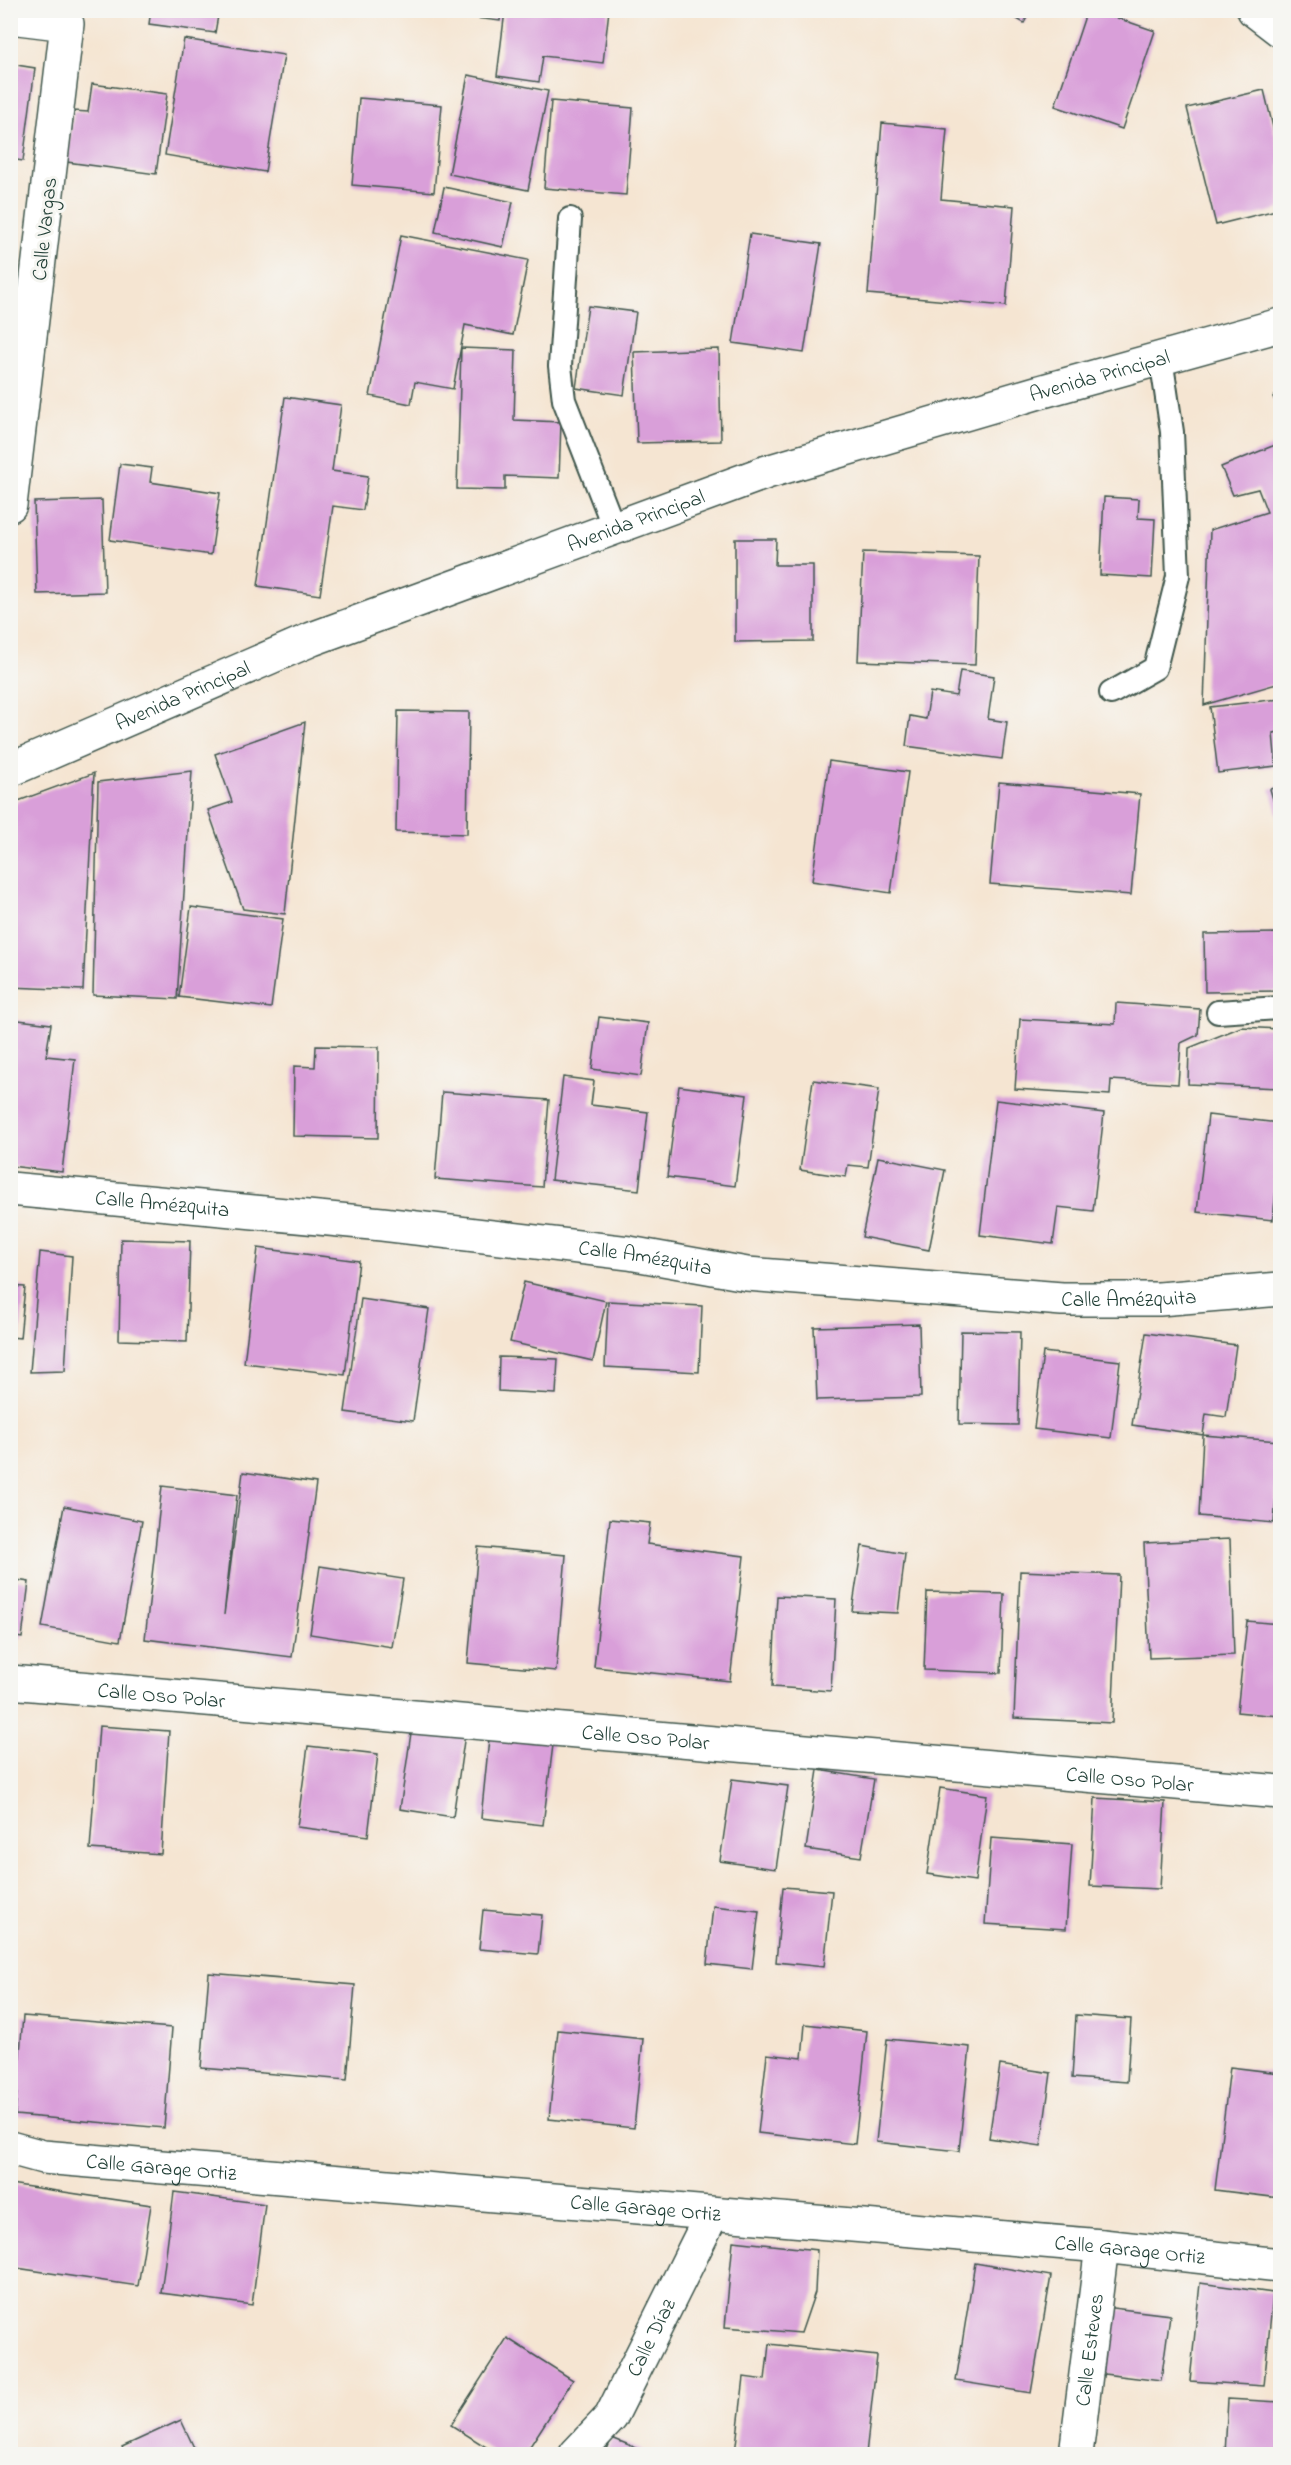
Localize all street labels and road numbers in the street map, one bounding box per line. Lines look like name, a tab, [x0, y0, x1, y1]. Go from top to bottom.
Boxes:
street label: Calle Vargas	[26, 176, 68, 283]
street label: Avenida Principal	[1026, 343, 1174, 411]
street label: Avenida Principal	[563, 483, 709, 561]
street label: Avenida Principal	[111, 654, 256, 740]
street label: Calle Amézquita	[94, 1184, 231, 1227]
street label: Calle Amézquita	[577, 1234, 714, 1284]
street label: Calle Amézquita	[1061, 1283, 1198, 1316]
street label: Calle Oso Polar	[96, 1677, 227, 1718]
street label: Calle Oso Polar	[580, 1719, 711, 1760]
street label: Calle Oso Polar	[1065, 1761, 1195, 1801]
street label: Calle Garage Ortiz	[85, 2148, 238, 2190]
street label: Calle Garage Ortiz	[569, 2188, 722, 2231]
street label: Calle Garage Ortiz	[1053, 2229, 1207, 2274]
street label: Calle Esteves	[1069, 2292, 1113, 2408]
street label: Calle Díaz	[620, 2294, 685, 2382]

